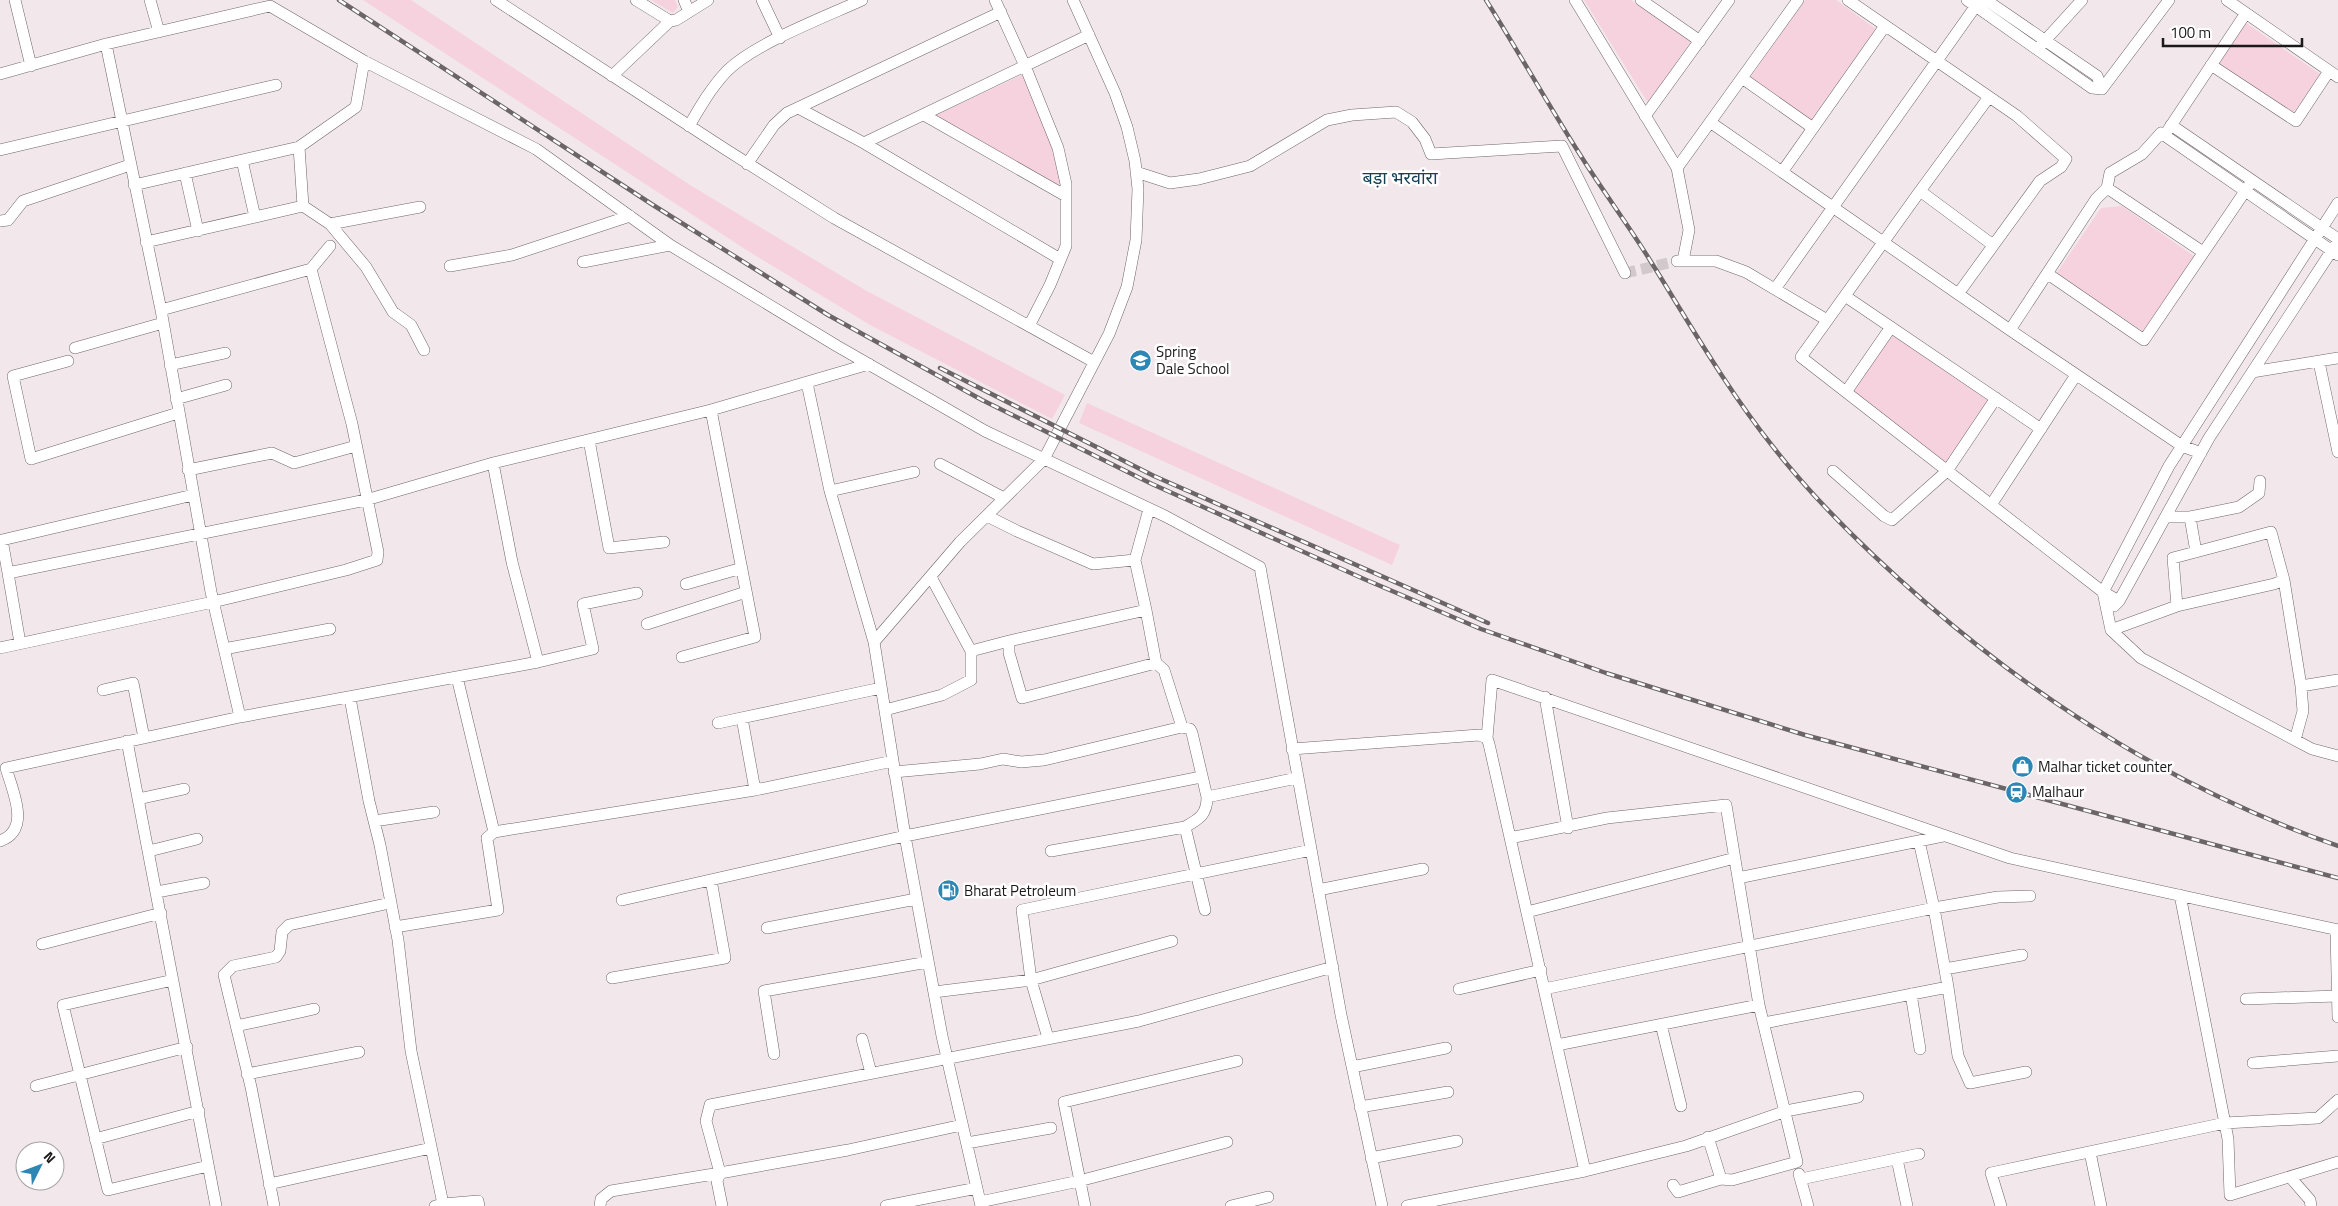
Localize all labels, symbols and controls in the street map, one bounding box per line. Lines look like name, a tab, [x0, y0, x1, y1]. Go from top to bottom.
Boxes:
scale bar	[2163, 15, 2302, 47]
text: 100 m	[2170, 21, 2211, 44]
district label: बड़ा भरवांरा	[1362, 164, 1438, 191]
place label: Spring Dale School	[1156, 340, 1230, 380]
school or university icon: Spring Dale School	[1128, 349, 1152, 373]
shop icon: Malhar ticket counter	[2010, 755, 2034, 779]
place label: Malhar ticket counter	[2038, 755, 2172, 778]
station icon: Malhaur	[2004, 780, 2028, 804]
place label: Malhaur	[2032, 780, 2084, 803]
fuel station icon: Bharat Petroleum	[936, 879, 960, 903]
place label: Bharat Petroleum	[964, 879, 1076, 902]
north arrow	[15, 1141, 65, 1191]
text: N	[39, 1146, 61, 1168]

